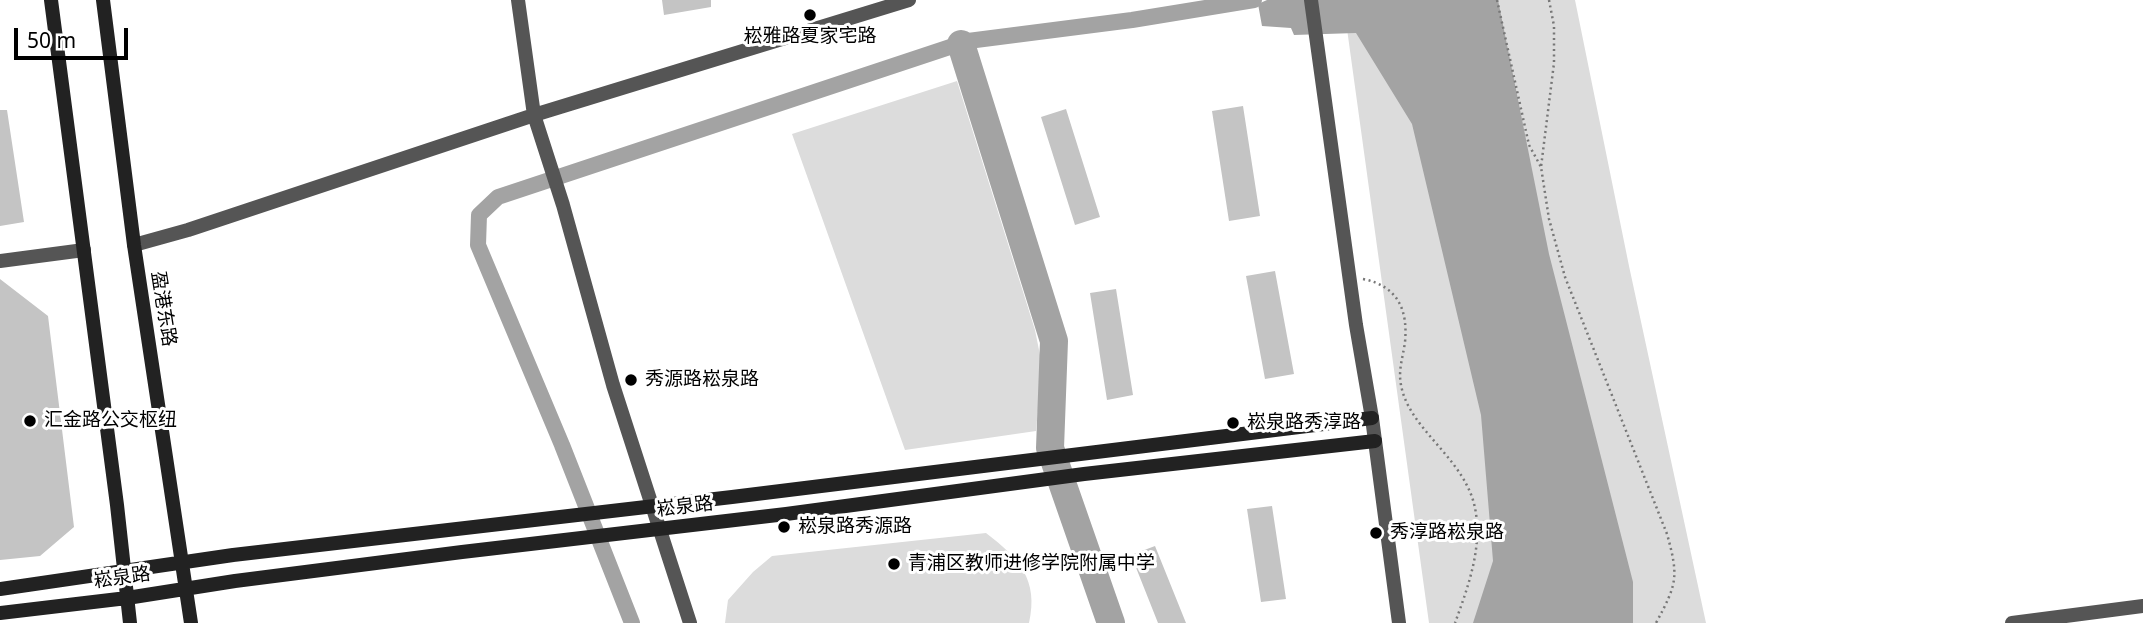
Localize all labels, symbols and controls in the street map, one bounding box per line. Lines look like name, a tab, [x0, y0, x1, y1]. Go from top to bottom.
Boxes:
marker: 崧雅路夏家宅路	[802, 7, 818, 23]
scale bar	[18, 14, 131, 58]
text: 50 m	[27, 26, 76, 54]
place label: 崧雅路夏家宅路	[744, 26, 876, 48]
street label: 盈港东路	[146, 270, 180, 348]
place label: 秀源路崧泉路	[645, 369, 759, 391]
marker: 秀源路崧泉路	[623, 372, 639, 388]
place label: 汇金路公交枢纽	[44, 410, 177, 432]
place label: 崧泉路秀淳路	[1247, 412, 1361, 434]
marker: 汇金路公交枢纽	[22, 413, 38, 429]
marker: 崧泉路秀淳路	[1225, 415, 1241, 431]
street label: 崧泉路	[655, 492, 715, 522]
place label: 崧泉路秀源路	[798, 516, 912, 538]
marker: 崧泉路秀源路	[776, 519, 792, 535]
place label: 秀淳路崧泉路	[1390, 522, 1504, 544]
marker: 秀淳路崧泉路	[1368, 525, 1384, 541]
place label: 青浦区教师进修学院附属中学	[908, 553, 1155, 575]
marker: 青浦区教师进修学院附属中学	[886, 556, 902, 572]
street label: 崧泉路	[92, 563, 152, 593]

